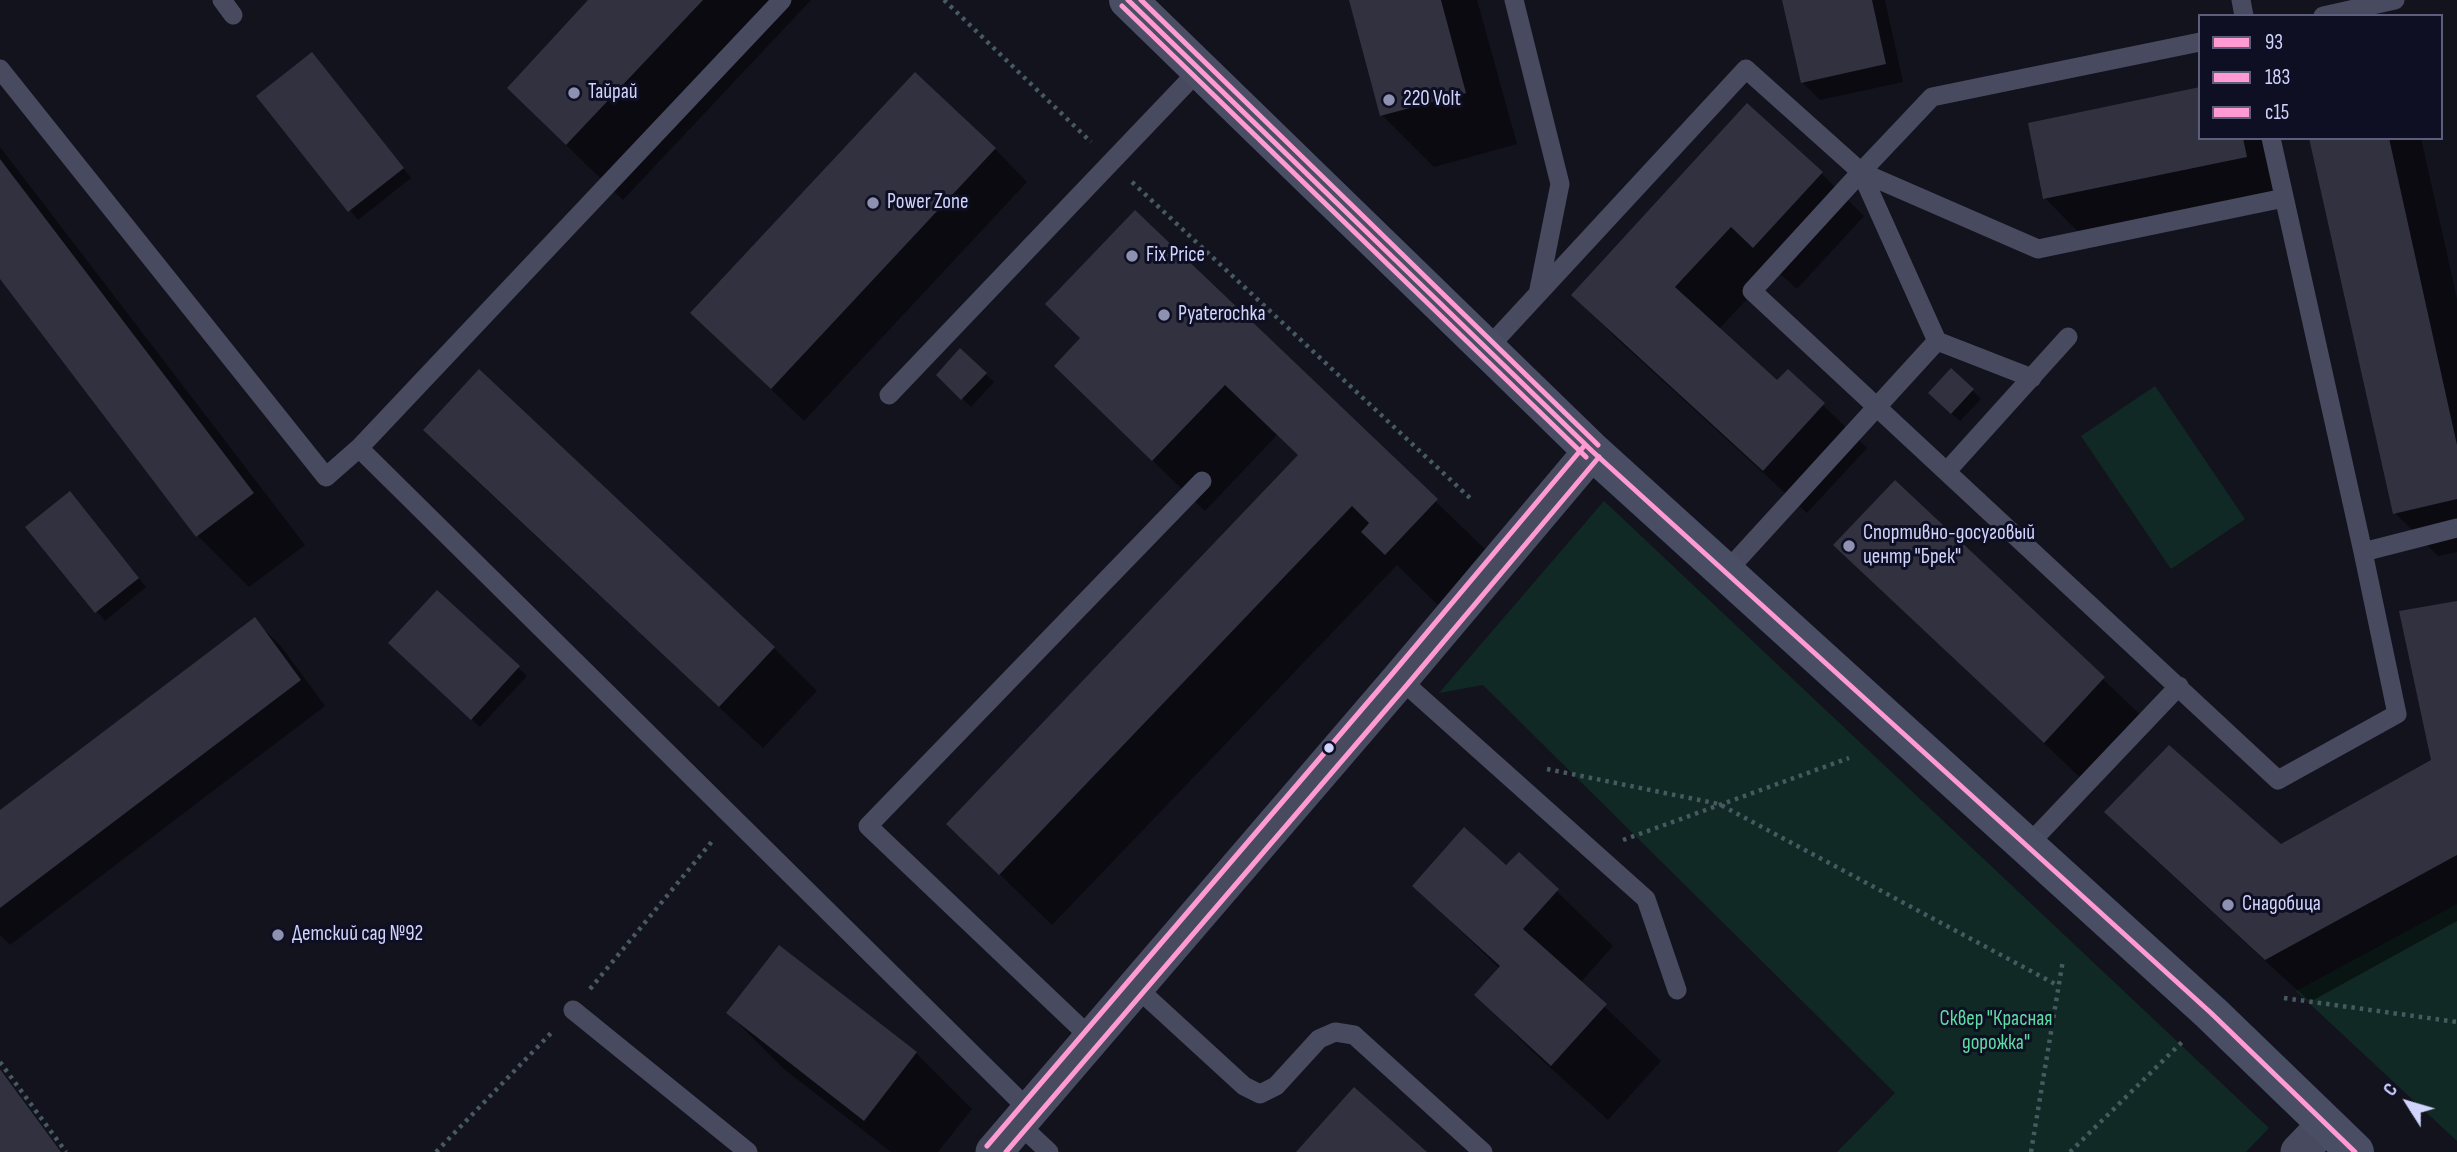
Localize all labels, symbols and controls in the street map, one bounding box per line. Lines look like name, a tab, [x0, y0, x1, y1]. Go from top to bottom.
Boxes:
legend	[2198, 14, 2443, 140]
text: 93	[2265, 30, 2283, 55]
text: 183	[2265, 65, 2290, 90]
place label: Тайрай	[588, 80, 638, 106]
marker: Тайрай	[566, 85, 582, 101]
place label: 220 Volt	[1403, 87, 1461, 113]
marker: 220 Volt	[1381, 92, 1397, 108]
text: с15	[2265, 100, 2289, 125]
place label: Power Zone	[887, 190, 968, 216]
marker: Power Zone	[865, 195, 881, 211]
place label: Fix Price	[1146, 243, 1205, 269]
marker: Fix Price	[1124, 248, 1140, 264]
place label: Pyaterochka	[1178, 302, 1266, 328]
marker: Pyaterochka	[1156, 307, 1172, 323]
place label: Спортивно-досуговый центр "Брек"	[1863, 521, 2035, 571]
marker: Спортивно-досуговый центр "Брек"	[1841, 538, 1857, 554]
unlabelled marker	[1322, 741, 1336, 755]
place label: Снадобица	[2242, 892, 2321, 918]
marker: Снадобица	[2220, 897, 2236, 913]
place label: Детский сад №92	[292, 922, 423, 948]
marker: Детский сад №92	[270, 927, 286, 943]
park label: Сквер "Красная дорожка"	[1940, 1007, 2052, 1057]
north arrow	[2373, 1068, 2443, 1138]
text: С	[2379, 1079, 2403, 1101]

